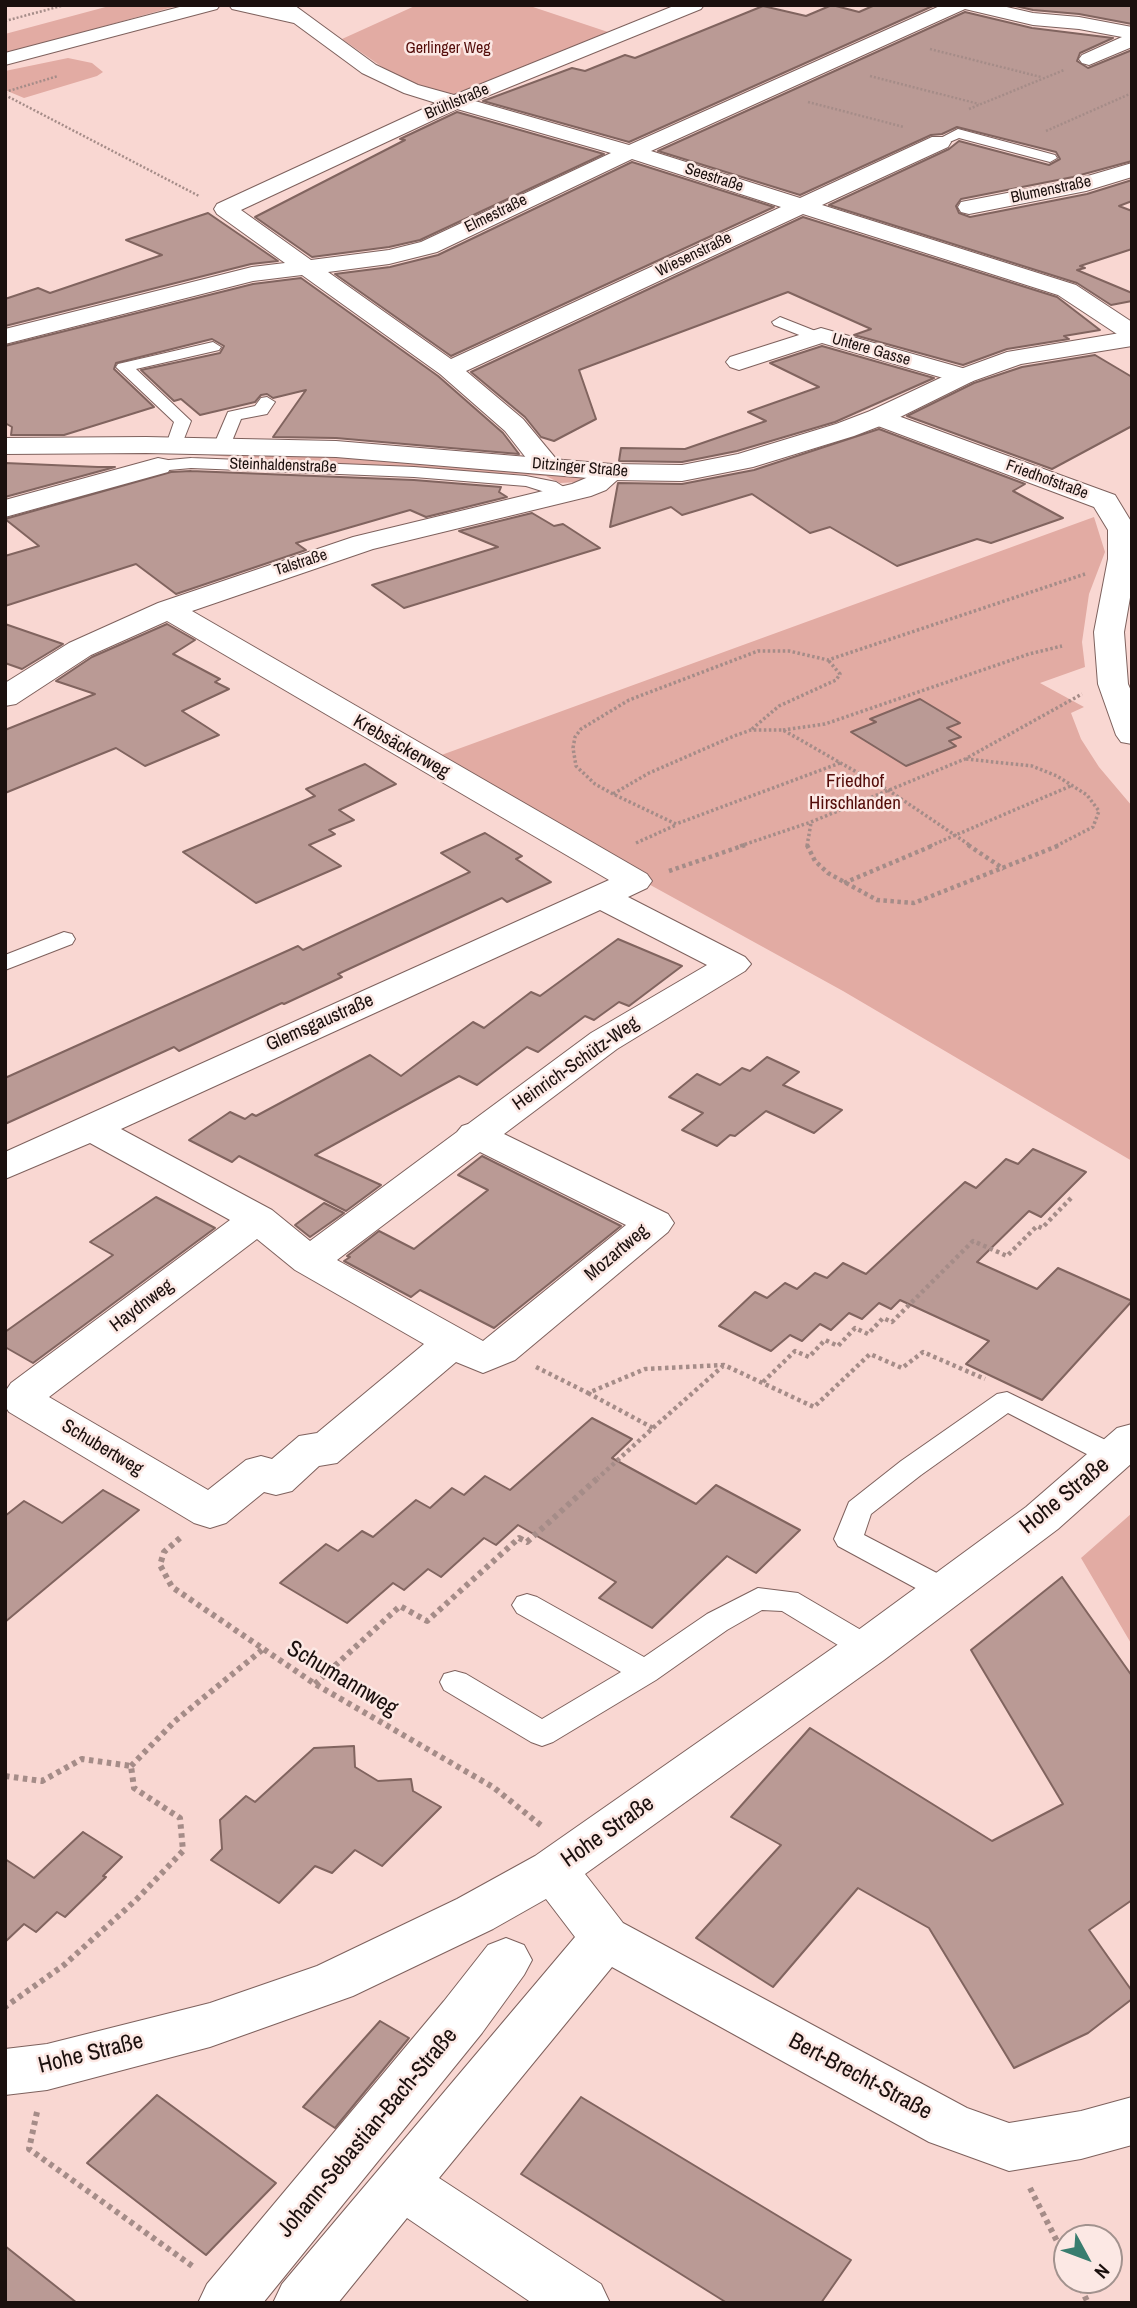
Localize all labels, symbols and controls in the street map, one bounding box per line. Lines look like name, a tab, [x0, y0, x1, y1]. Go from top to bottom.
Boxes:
park label: Gerlinger Weg	[405, 39, 491, 59]
street label: Brühlstraße	[422, 80, 492, 124]
street label: Seestraße	[682, 160, 746, 196]
street label: Blumenstraße	[1009, 172, 1093, 208]
street label: Elmestraße	[462, 191, 530, 237]
street label: Wiesenstraße	[653, 228, 735, 282]
street label: Untere Gasse	[829, 330, 913, 370]
street label: Ditzinger Straße	[531, 454, 629, 482]
street label: Steinhaldenstraße	[229, 455, 337, 477]
street label: Friedhofstraße	[1003, 456, 1091, 504]
street label: Talstraße	[272, 545, 330, 581]
street label: Krebsäckerweg	[349, 710, 453, 784]
park label: Friedhof Hirschlanden	[809, 771, 901, 815]
street label: Glemsgaustraße	[263, 989, 377, 1057]
street label: Heinrich-Schütz-Weg	[509, 1012, 643, 1116]
street label: Mozartweg	[580, 1220, 654, 1286]
street label: Haydnweg	[106, 1275, 178, 1337]
street label: Schubertweg	[57, 1415, 147, 1481]
street label: Hohe Straße	[1015, 1452, 1115, 1540]
street label: Schumannweg	[281, 1635, 403, 1723]
street label: Hohe Straße	[556, 1790, 660, 1874]
street label: Johann-Sebastian-Bach-Straße	[272, 2023, 464, 2243]
street label: Hohe Straße	[36, 2028, 146, 2080]
street label: Bert-Brecht-Straße	[784, 2028, 936, 2126]
north arrow	[1053, 2224, 1123, 2294]
text: N	[1089, 2259, 1116, 2284]

